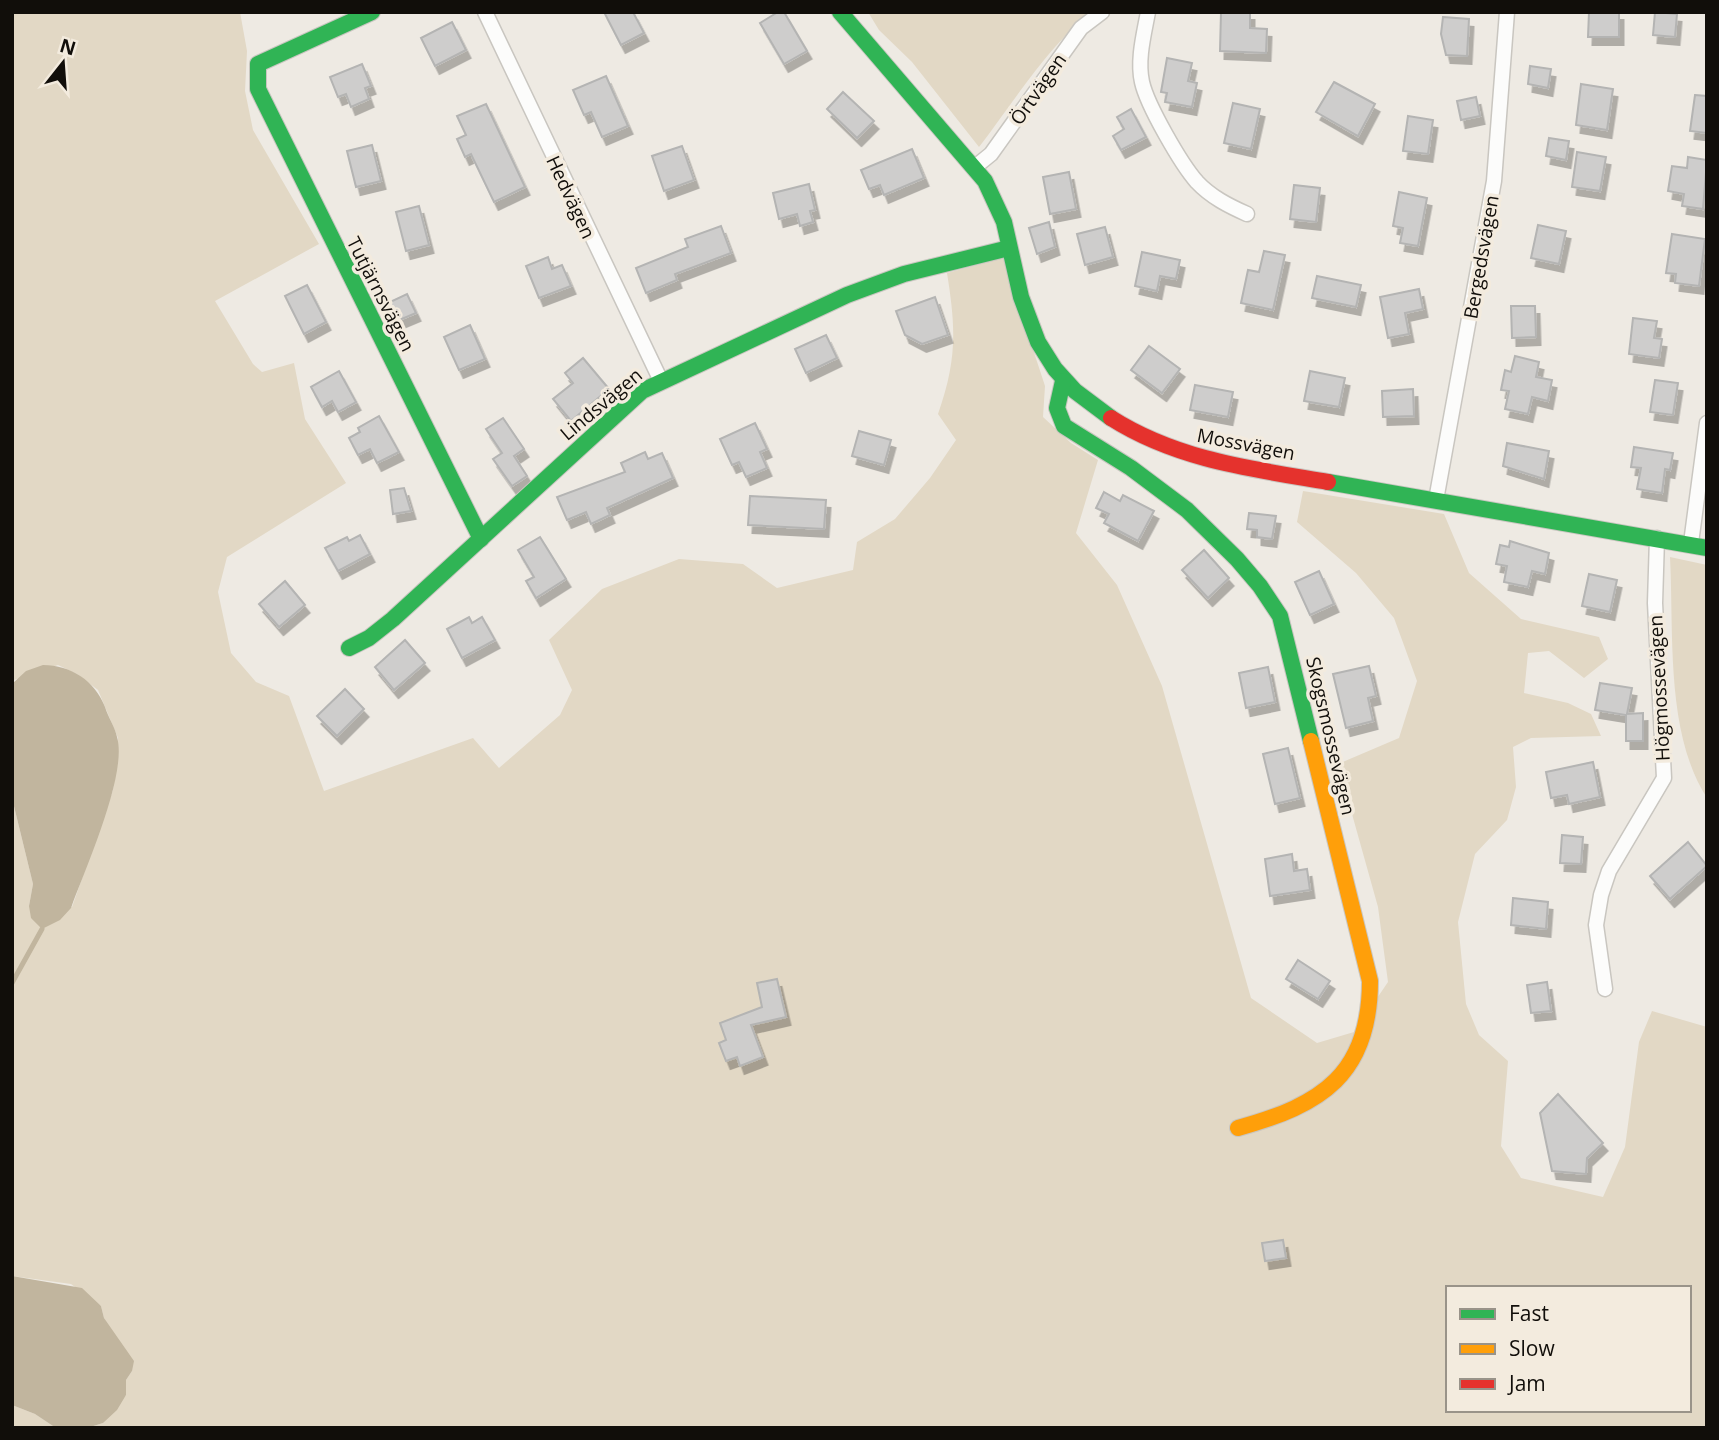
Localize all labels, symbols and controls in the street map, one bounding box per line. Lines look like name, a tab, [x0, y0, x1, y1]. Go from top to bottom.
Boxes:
north arrow	[28, 28, 98, 98]
text: N	[57, 32, 79, 61]
street label: Örtvägen	[1004, 48, 1072, 130]
street label: Hedvägen	[540, 151, 602, 243]
street label: Bergedsvägen	[1457, 193, 1505, 321]
street label: Tutjärnsvägen	[341, 232, 421, 356]
street label: Lindsvägen	[554, 362, 648, 446]
street label: Mossvägen	[1195, 422, 1297, 466]
street label: Högmossevägen	[1642, 614, 1676, 762]
street label: Skogsmossevägen	[1300, 654, 1362, 818]
legend	[1446, 1286, 1691, 1412]
text: Fast	[1509, 1299, 1549, 1327]
text: Slow	[1509, 1334, 1555, 1362]
text: Jam	[1507, 1369, 1546, 1397]

